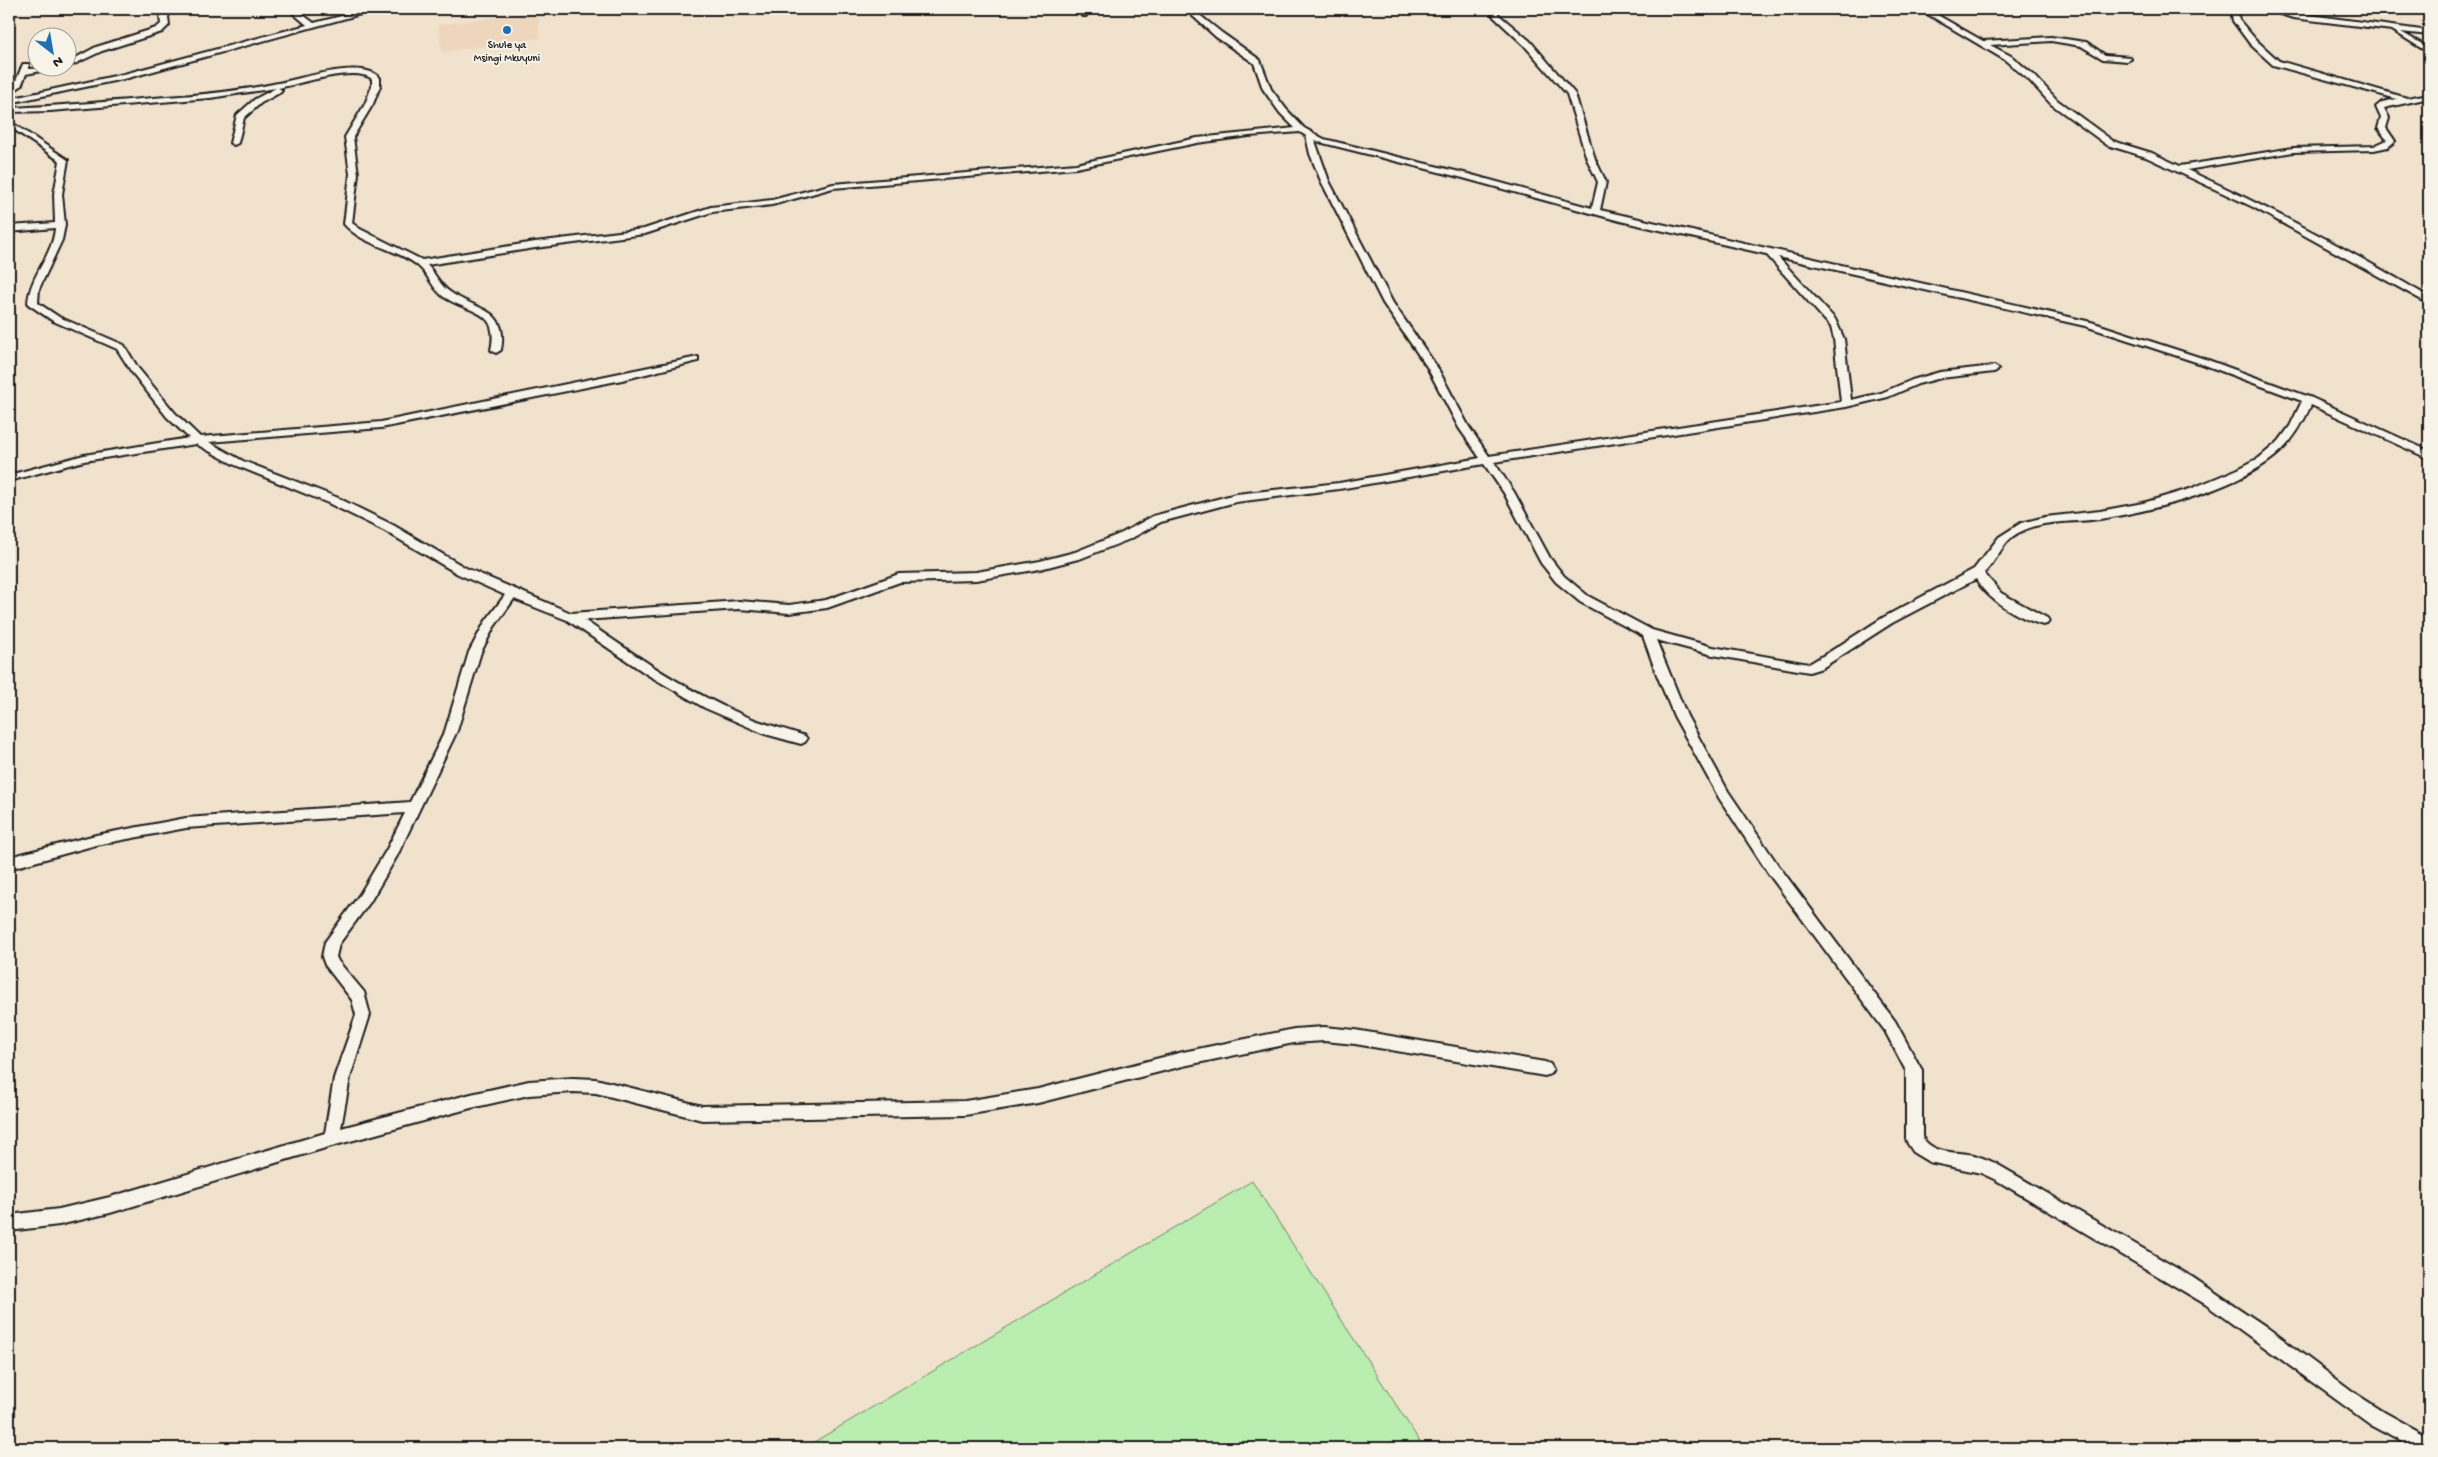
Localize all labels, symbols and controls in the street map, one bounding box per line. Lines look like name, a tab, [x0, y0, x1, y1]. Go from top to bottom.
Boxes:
marker: Shule ya Msingi Mkuyuni	[501, 24, 513, 36]
north arrow	[28, 28, 78, 78]
place label: Shule ya Msingi Mkuyuni	[474, 40, 540, 65]
text: N	[49, 51, 66, 71]

